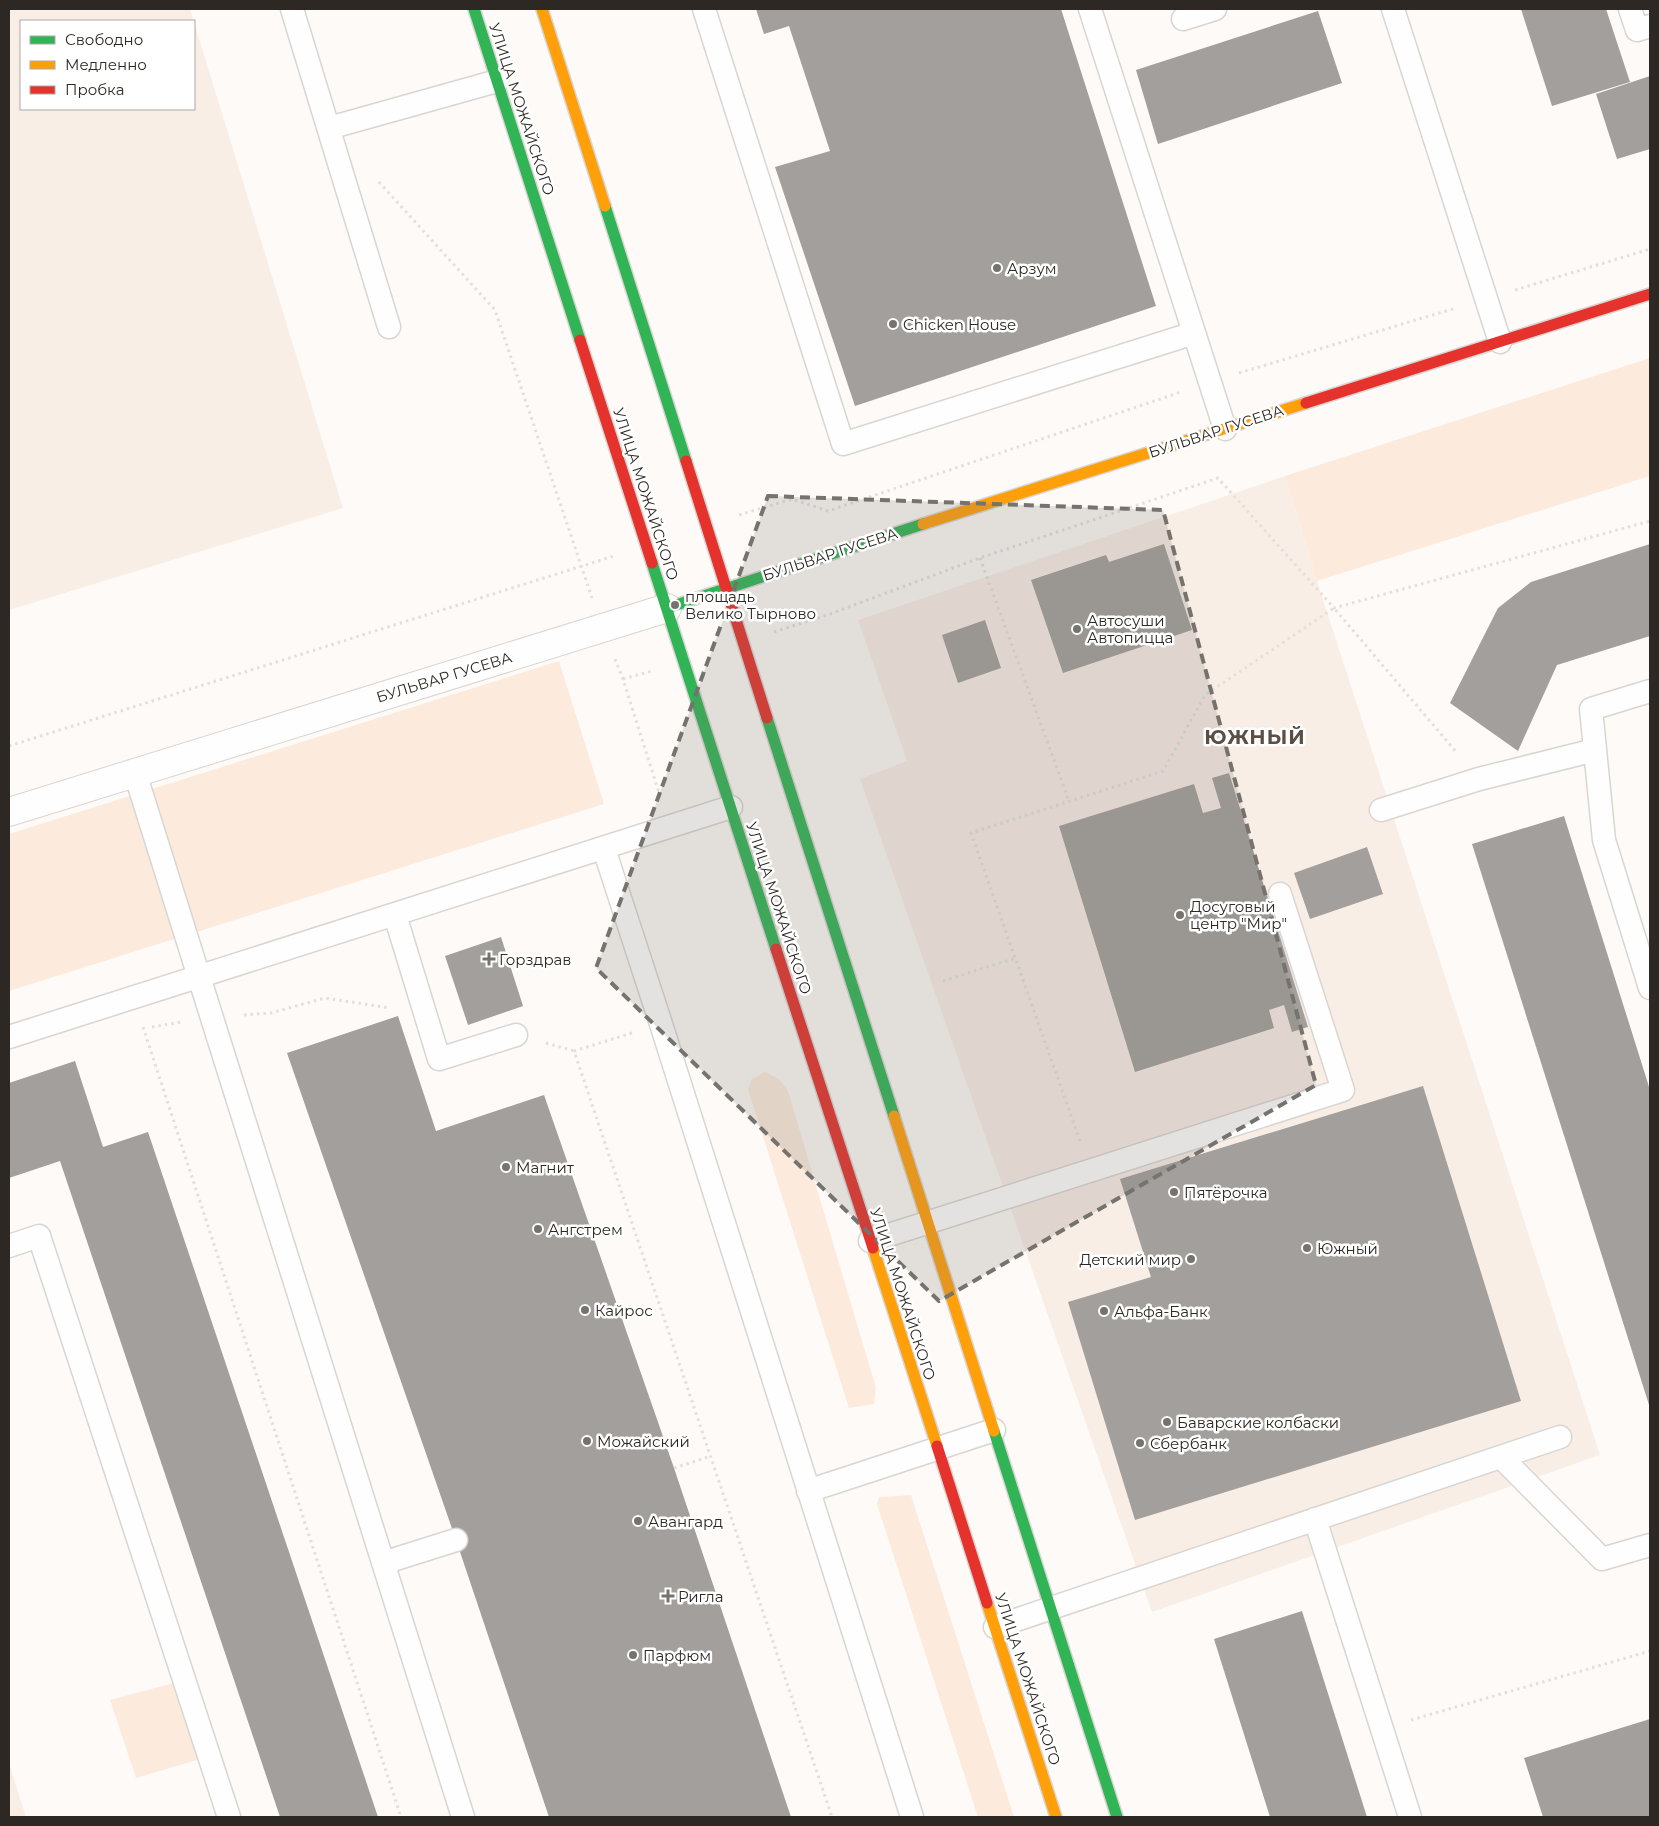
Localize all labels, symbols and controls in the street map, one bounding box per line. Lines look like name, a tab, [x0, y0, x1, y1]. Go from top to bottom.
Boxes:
legend	[20, 20, 195, 110]
street label: УЛИЦА МОЖАЙСКОГО	[485, 20, 559, 198]
text: Свободно	[65, 30, 143, 49]
text: Медленно	[65, 55, 147, 74]
text: Пробка	[65, 80, 124, 99]
place label: Арзум	[1007, 259, 1057, 278]
marker: Арзум	[991, 262, 1003, 274]
place label: Chicken House	[903, 315, 1016, 334]
marker: Chicken House	[887, 318, 899, 330]
street label: БУЛЬВАР ГУСЕВА	[1146, 400, 1286, 462]
street label: УЛИЦА МОЖАЙСКОГО	[609, 405, 683, 583]
street label: БУЛЬВАР ГУСЕВА	[760, 523, 900, 585]
place label: площадь Велико Тырново	[685, 587, 816, 623]
marker: площадь Велико Тырново	[669, 599, 681, 611]
place label: Автосуши Автопицца	[1087, 611, 1173, 647]
marker: Автосуши Автопицца	[1071, 623, 1083, 635]
street label: БУЛЬВАР ГУСЕВА	[374, 647, 514, 707]
district label: ЮЖНЫЙ	[1204, 725, 1306, 749]
street label: УЛИЦА МОЖАЙСКОГО	[742, 819, 816, 997]
place label: Досуговый центр "Мир"	[1190, 897, 1287, 933]
marker: Досуговый центр "Мир"	[1174, 909, 1186, 921]
place label: Горздрав	[499, 950, 572, 969]
marker: Горздрав	[483, 953, 495, 965]
place label: Магнит	[516, 1158, 575, 1177]
marker: Магнит	[500, 1161, 512, 1173]
place label: Пятёрочка	[1184, 1183, 1268, 1202]
marker: Пятёрочка	[1168, 1186, 1180, 1198]
street label: УЛИЦА МОЖАЙСКОГО	[866, 1205, 940, 1383]
place label: Ангстрем	[548, 1220, 623, 1239]
marker: Ангстрем	[532, 1223, 544, 1235]
place label: Южный	[1317, 1239, 1378, 1258]
marker: Южный	[1301, 1242, 1313, 1254]
place label: Детский мир	[1079, 1250, 1181, 1269]
marker: Детский мир	[1185, 1253, 1197, 1265]
place label: Кайрос	[595, 1301, 653, 1320]
place label: Альфа-Банк	[1114, 1302, 1208, 1321]
marker: Кайрос	[579, 1304, 591, 1316]
marker: Альфа-Банк	[1098, 1305, 1110, 1317]
place label: Баварские колбаски	[1177, 1413, 1339, 1432]
marker: Баварские колбаски	[1161, 1416, 1173, 1428]
place label: Можайский	[597, 1432, 690, 1451]
place label: Сбербанк	[1150, 1434, 1227, 1453]
marker: Можайский	[581, 1435, 593, 1447]
marker: Сбербанк	[1134, 1437, 1146, 1449]
place label: Авангард	[648, 1512, 723, 1531]
marker: Авангард	[632, 1515, 644, 1527]
place label: Ригла	[678, 1587, 724, 1606]
marker: Ригла	[662, 1590, 674, 1602]
street label: УЛИЦА МОЖАЙСКОГО	[991, 1590, 1065, 1768]
place label: Парфюм	[643, 1646, 711, 1665]
marker: Парфюм	[627, 1649, 639, 1661]

